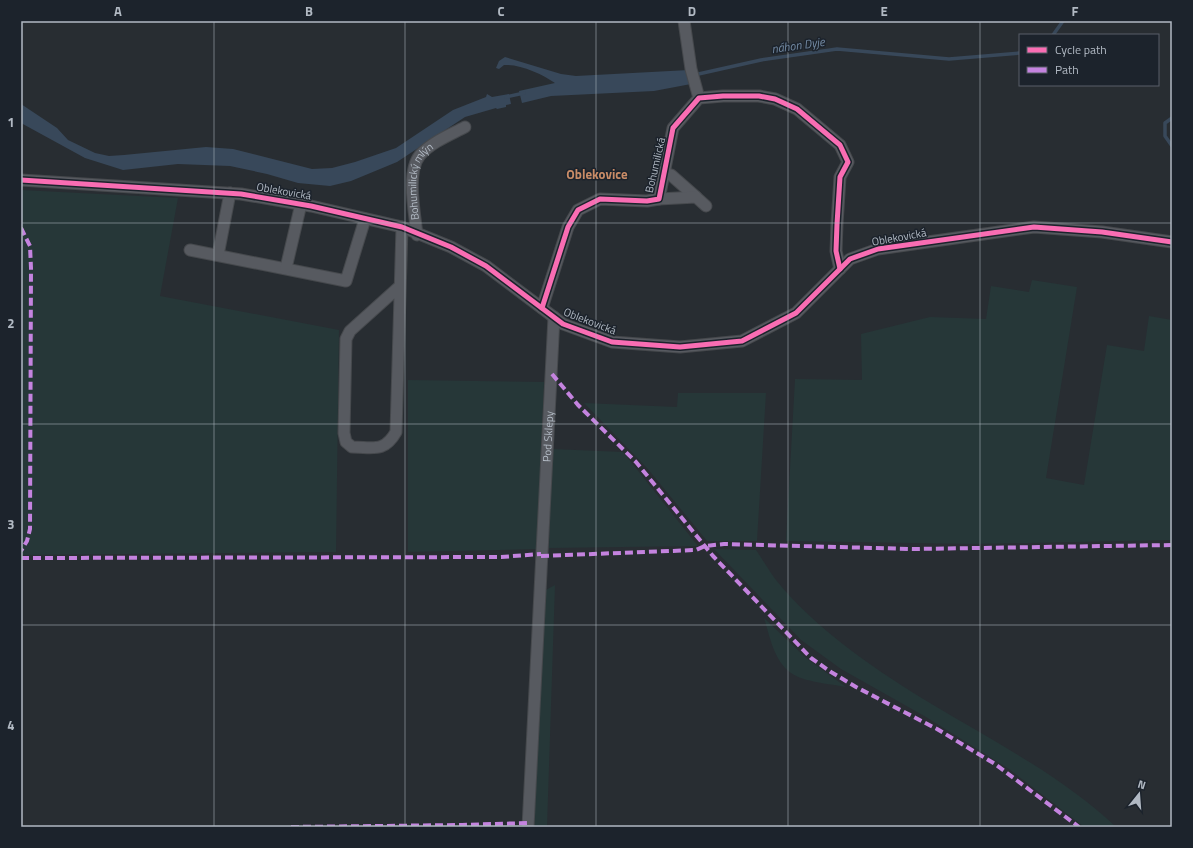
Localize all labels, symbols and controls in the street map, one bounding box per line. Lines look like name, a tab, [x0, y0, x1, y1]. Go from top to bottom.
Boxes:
text: A	[114, 1, 122, 21]
text: B	[305, 1, 313, 21]
text: C	[497, 1, 505, 21]
text: D	[688, 1, 696, 21]
text: E	[880, 1, 888, 21]
text: F	[1072, 1, 1079, 21]
water label: náhon Dyje	[770, 32, 827, 58]
legend	[1019, 34, 1159, 86]
text: Cycle path	[1055, 40, 1107, 59]
text: Path	[1055, 60, 1079, 79]
text: 1	[7, 112, 15, 132]
street label: Bohumilická	[641, 135, 669, 194]
street label: Bohumilický mlýn	[404, 139, 436, 221]
district label: Oblekovice	[566, 164, 628, 184]
street label: Oblekovická	[255, 178, 313, 204]
street label: Oblekovická	[870, 224, 928, 250]
street label: Oblekovická	[561, 304, 619, 339]
text: 2	[7, 313, 15, 333]
street label: Pod Sklepy	[539, 410, 557, 462]
text: 3	[7, 514, 15, 534]
text: 4	[7, 715, 15, 735]
north arrow	[1119, 774, 1159, 814]
text: N	[1136, 776, 1148, 793]

